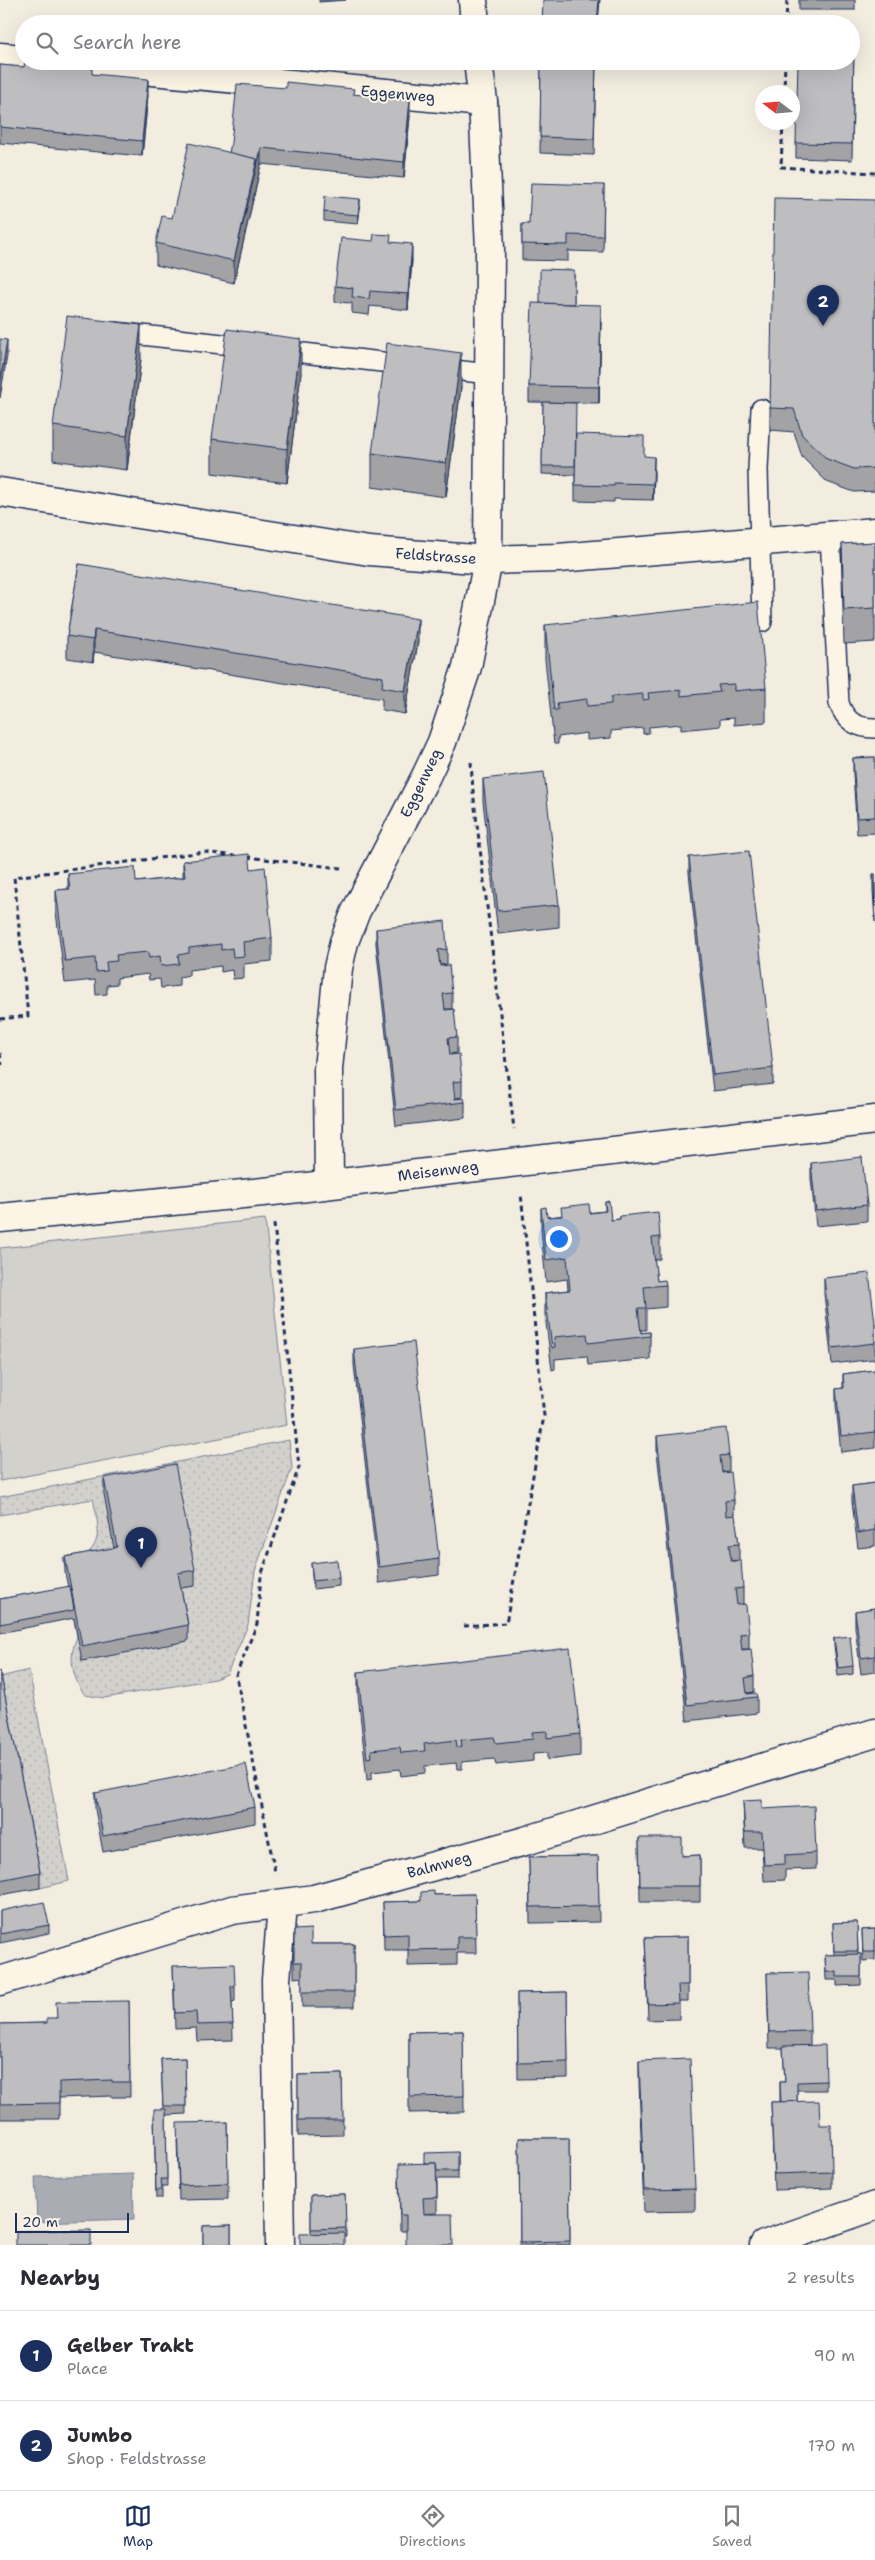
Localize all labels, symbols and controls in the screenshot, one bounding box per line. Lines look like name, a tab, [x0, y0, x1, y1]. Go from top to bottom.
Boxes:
search box	[15, 15, 860, 70]
icon: search	[33, 29, 61, 57]
text: Search here	[73, 30, 182, 55]
street label: Eggenweg	[360, 81, 436, 107]
north arrow	[755, 85, 800, 130]
pin: 2	[807, 285, 839, 326]
street label: Feldstrasse	[395, 543, 477, 569]
street label: Eggenweg	[396, 745, 446, 821]
street label: Meisenweg	[396, 1156, 480, 1186]
your location	[546, 1226, 572, 1252]
pin: 1	[125, 1527, 157, 1568]
street label: Balmweg	[405, 1847, 473, 1883]
scale bar	[15, 2210, 129, 2233]
text: 20 m	[22, 2213, 58, 2231]
text: Nearby	[20, 2264, 100, 2292]
text: 2 results	[786, 2267, 855, 2288]
text: Gelber Trakt	[67, 2333, 194, 2358]
text: 1	[32, 2345, 40, 2366]
text: 90 m	[814, 2345, 855, 2366]
text: Place	[67, 2358, 108, 2379]
text: Jumbo	[67, 2423, 132, 2448]
text: 2	[30, 2435, 42, 2456]
text: 170 m	[808, 2435, 855, 2456]
text: Shop · Feldstrasse	[67, 2448, 207, 2469]
tab: Map	[123, 2502, 153, 2550]
tab: Directions	[399, 2502, 466, 2550]
tab: Saved	[712, 2502, 752, 2550]

